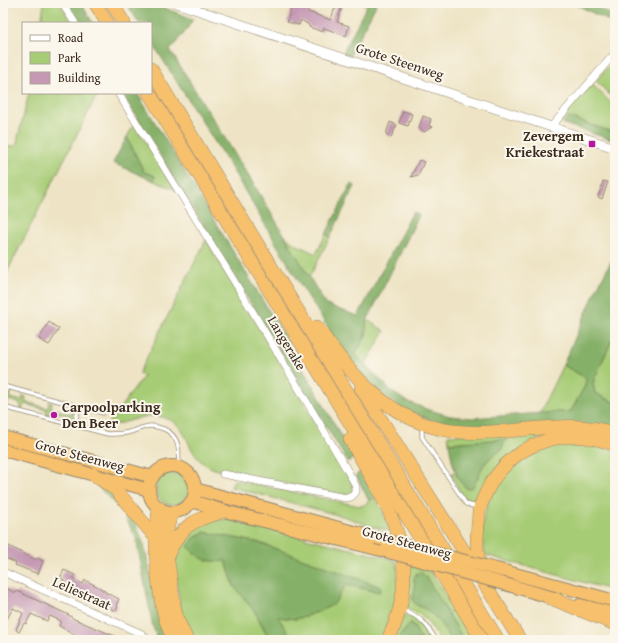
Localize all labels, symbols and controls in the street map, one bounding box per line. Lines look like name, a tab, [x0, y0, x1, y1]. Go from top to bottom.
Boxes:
legend	[22, 22, 152, 94]
text: Road	[58, 29, 84, 46]
street label: Grote Steenweg	[353, 37, 447, 85]
text: Park	[58, 49, 82, 66]
text: Building	[58, 69, 101, 86]
place label: Zevergem Kriekestraat	[506, 126, 585, 162]
marker: Zevergem Kriekestraat	[587, 139, 597, 149]
street label: Langerake	[263, 312, 311, 374]
place label: Carpoolparking Den Beer	[62, 397, 161, 433]
marker: Carpoolparking Den Beer	[49, 410, 59, 420]
street label: Grote Steenweg	[33, 433, 127, 477]
street label: Grote Steenweg	[360, 520, 454, 564]
street label: Leliestraat	[50, 571, 114, 615]

